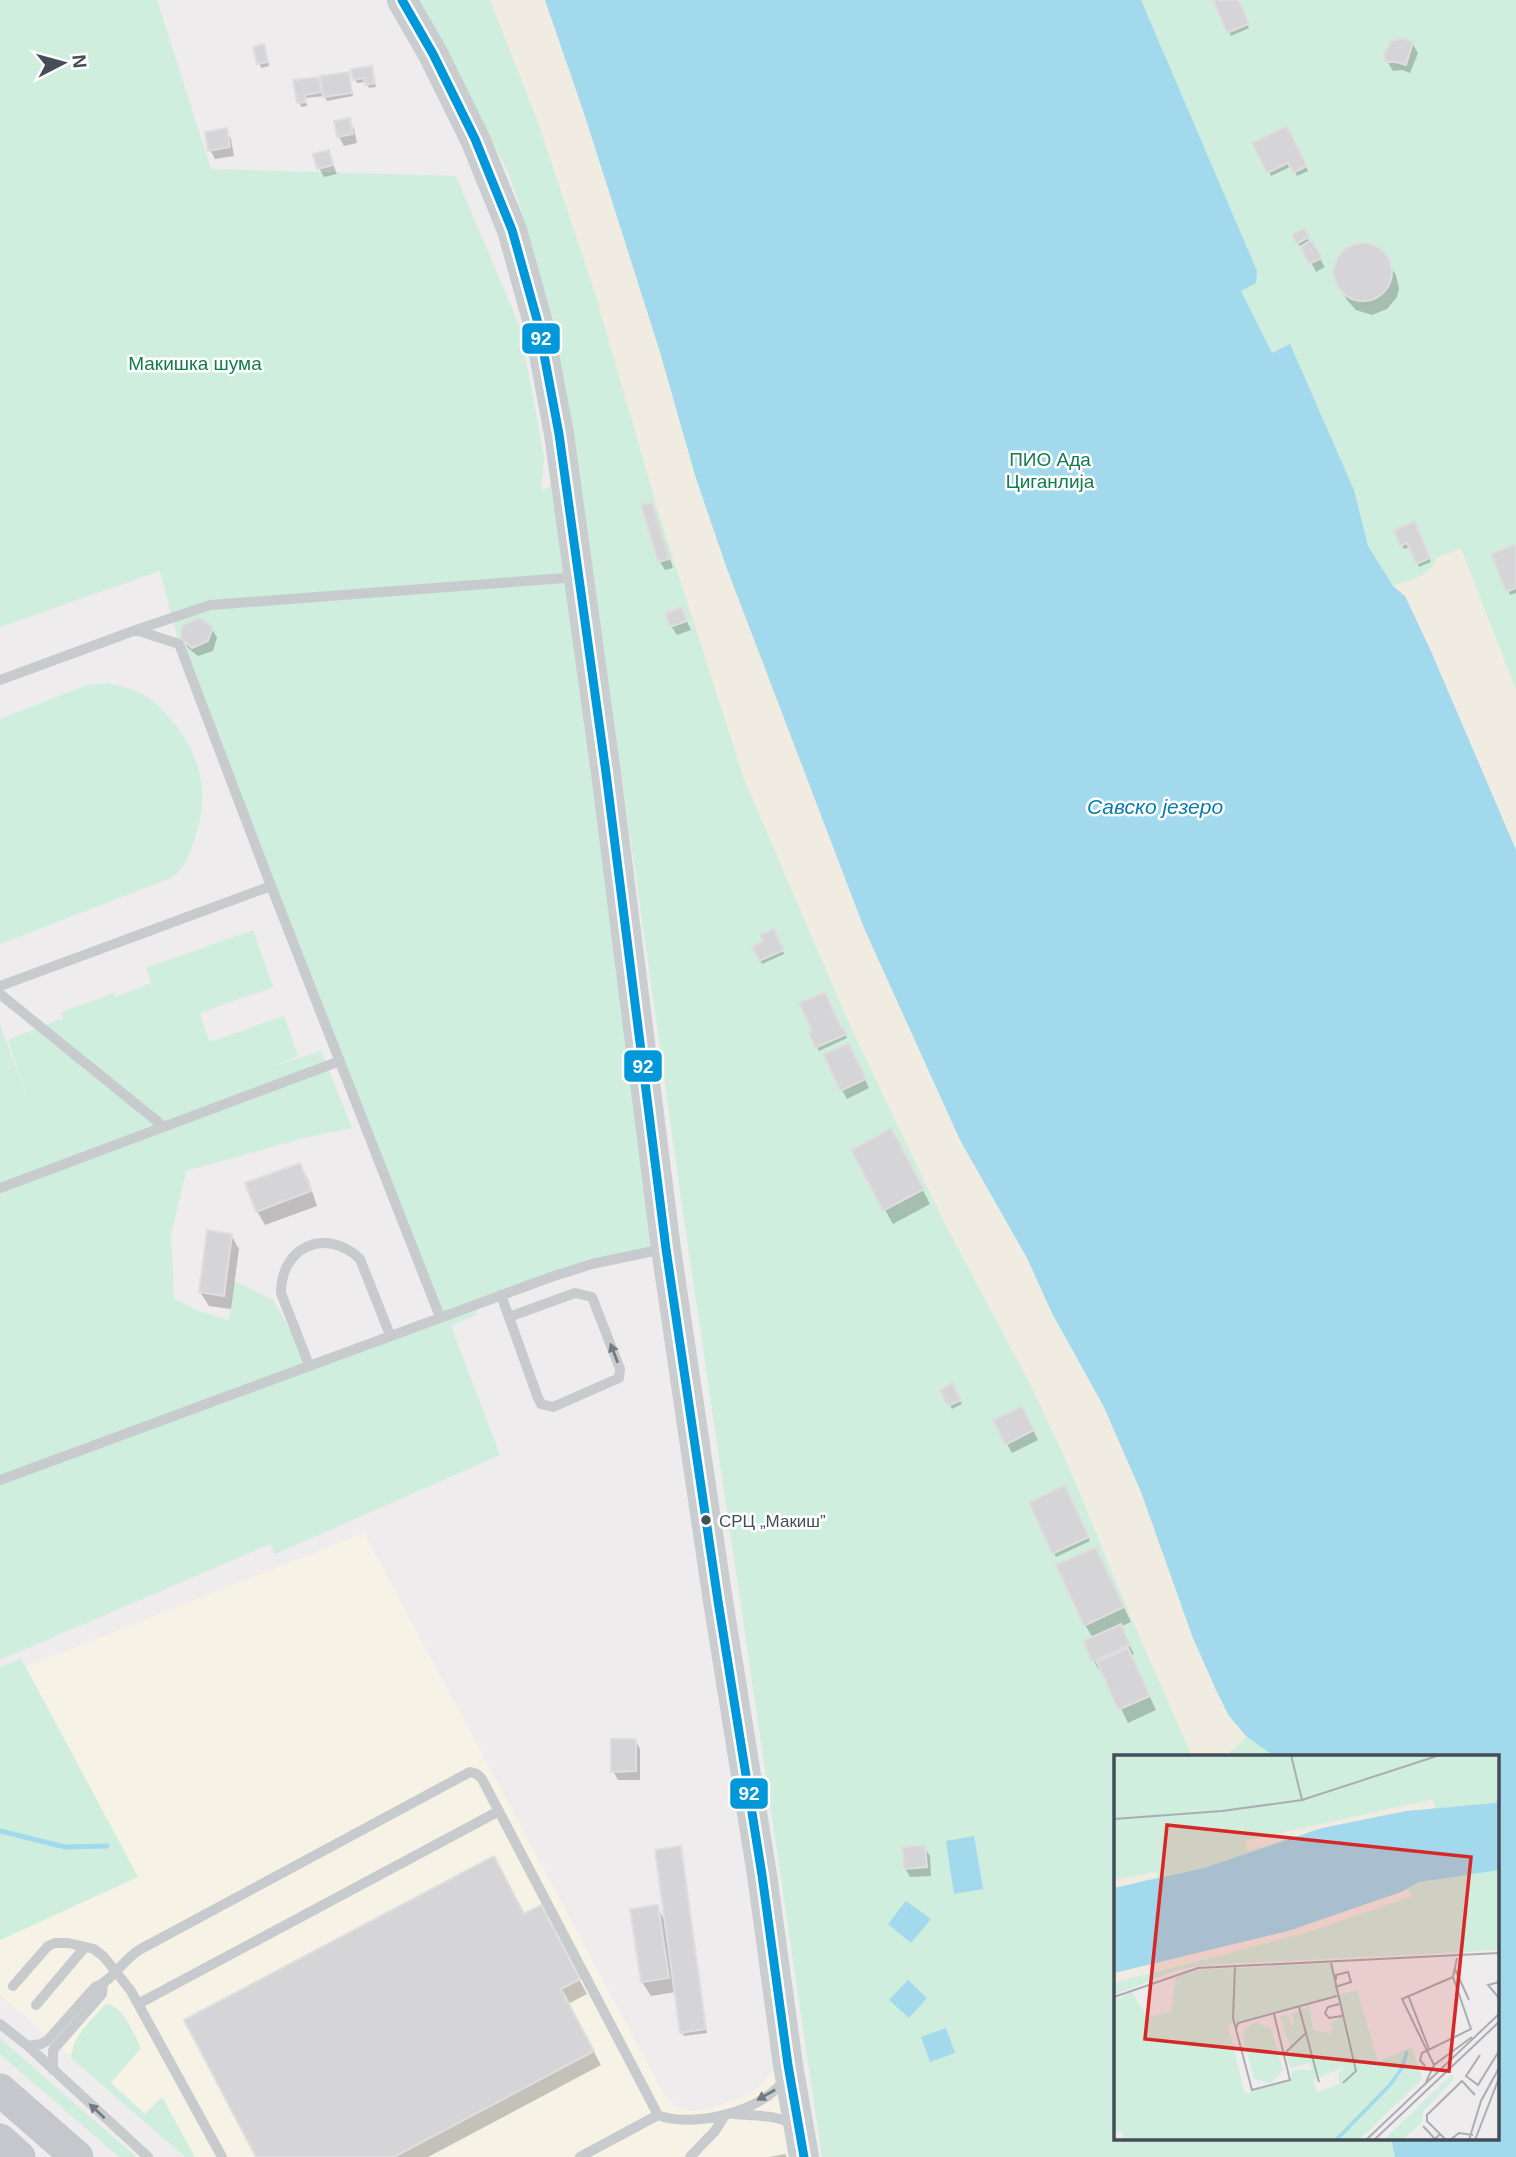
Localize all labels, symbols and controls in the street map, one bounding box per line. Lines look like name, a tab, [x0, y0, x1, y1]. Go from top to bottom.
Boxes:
north arrow	[28, 28, 98, 98]
text: N	[68, 53, 91, 69]
line badge: 92	[521, 322, 561, 355]
text: 92	[530, 328, 552, 349]
park label: Макишка шума	[128, 353, 262, 374]
park label: ПИО Ада Циганлија	[1006, 449, 1095, 492]
water label: Савско језеро	[1087, 795, 1223, 818]
line badge: 92	[623, 1049, 663, 1083]
text: 92	[632, 1056, 654, 1077]
one-way arrow	[608, 1342, 619, 1363]
place label: СРЦ „Макиш”	[719, 1512, 826, 1531]
marker: СРЦ „Макиш”	[699, 1513, 713, 1527]
inset map	[1114, 1755, 1498, 2140]
line badge: 92	[729, 1777, 769, 1810]
text: 92	[738, 1783, 760, 1804]
one-way arrow	[757, 2089, 776, 2102]
one-way arrow	[89, 2103, 106, 2119]

